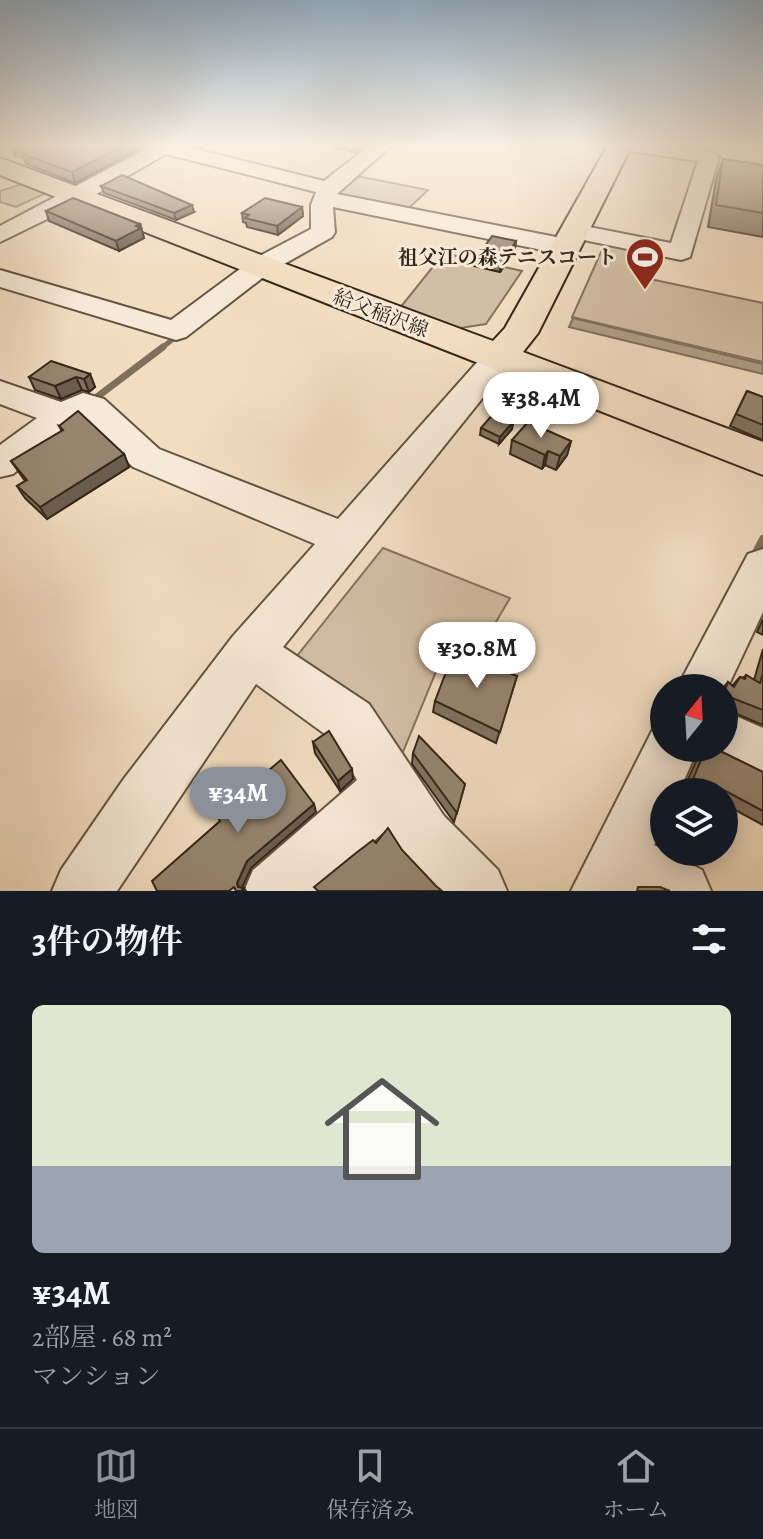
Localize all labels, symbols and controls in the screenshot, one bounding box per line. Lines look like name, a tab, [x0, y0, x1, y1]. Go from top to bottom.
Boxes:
sports icon: 祖父江の森テニスコート	[624, 236, 666, 291]
place label: 祖父江の森テニスコート	[398, 244, 617, 271]
street label: 給父稲沢線	[329, 283, 432, 344]
pin: ¥38.4M	[476, 372, 606, 440]
text: ¥38.4M	[501, 380, 581, 415]
pin: ¥30.8M	[412, 622, 542, 690]
text: ¥30.8M	[437, 630, 517, 665]
north arrow	[650, 674, 738, 762]
map controls	[650, 674, 738, 866]
pin: ¥34M	[191, 767, 285, 835]
text: ¥34M	[208, 775, 268, 810]
button: layers	[650, 778, 738, 866]
icon: filters	[687, 917, 731, 961]
text: 3件の物件	[32, 918, 183, 965]
icon: home	[310, 1057, 454, 1201]
text: ¥34M	[32, 1269, 111, 1316]
text: 2部屋 · 68 m²	[32, 1320, 172, 1355]
text: マンション	[32, 1359, 161, 1394]
tab: 地図	[94, 1444, 138, 1525]
tab: 保存済み	[326, 1444, 415, 1525]
tab: ホーム	[603, 1444, 669, 1525]

